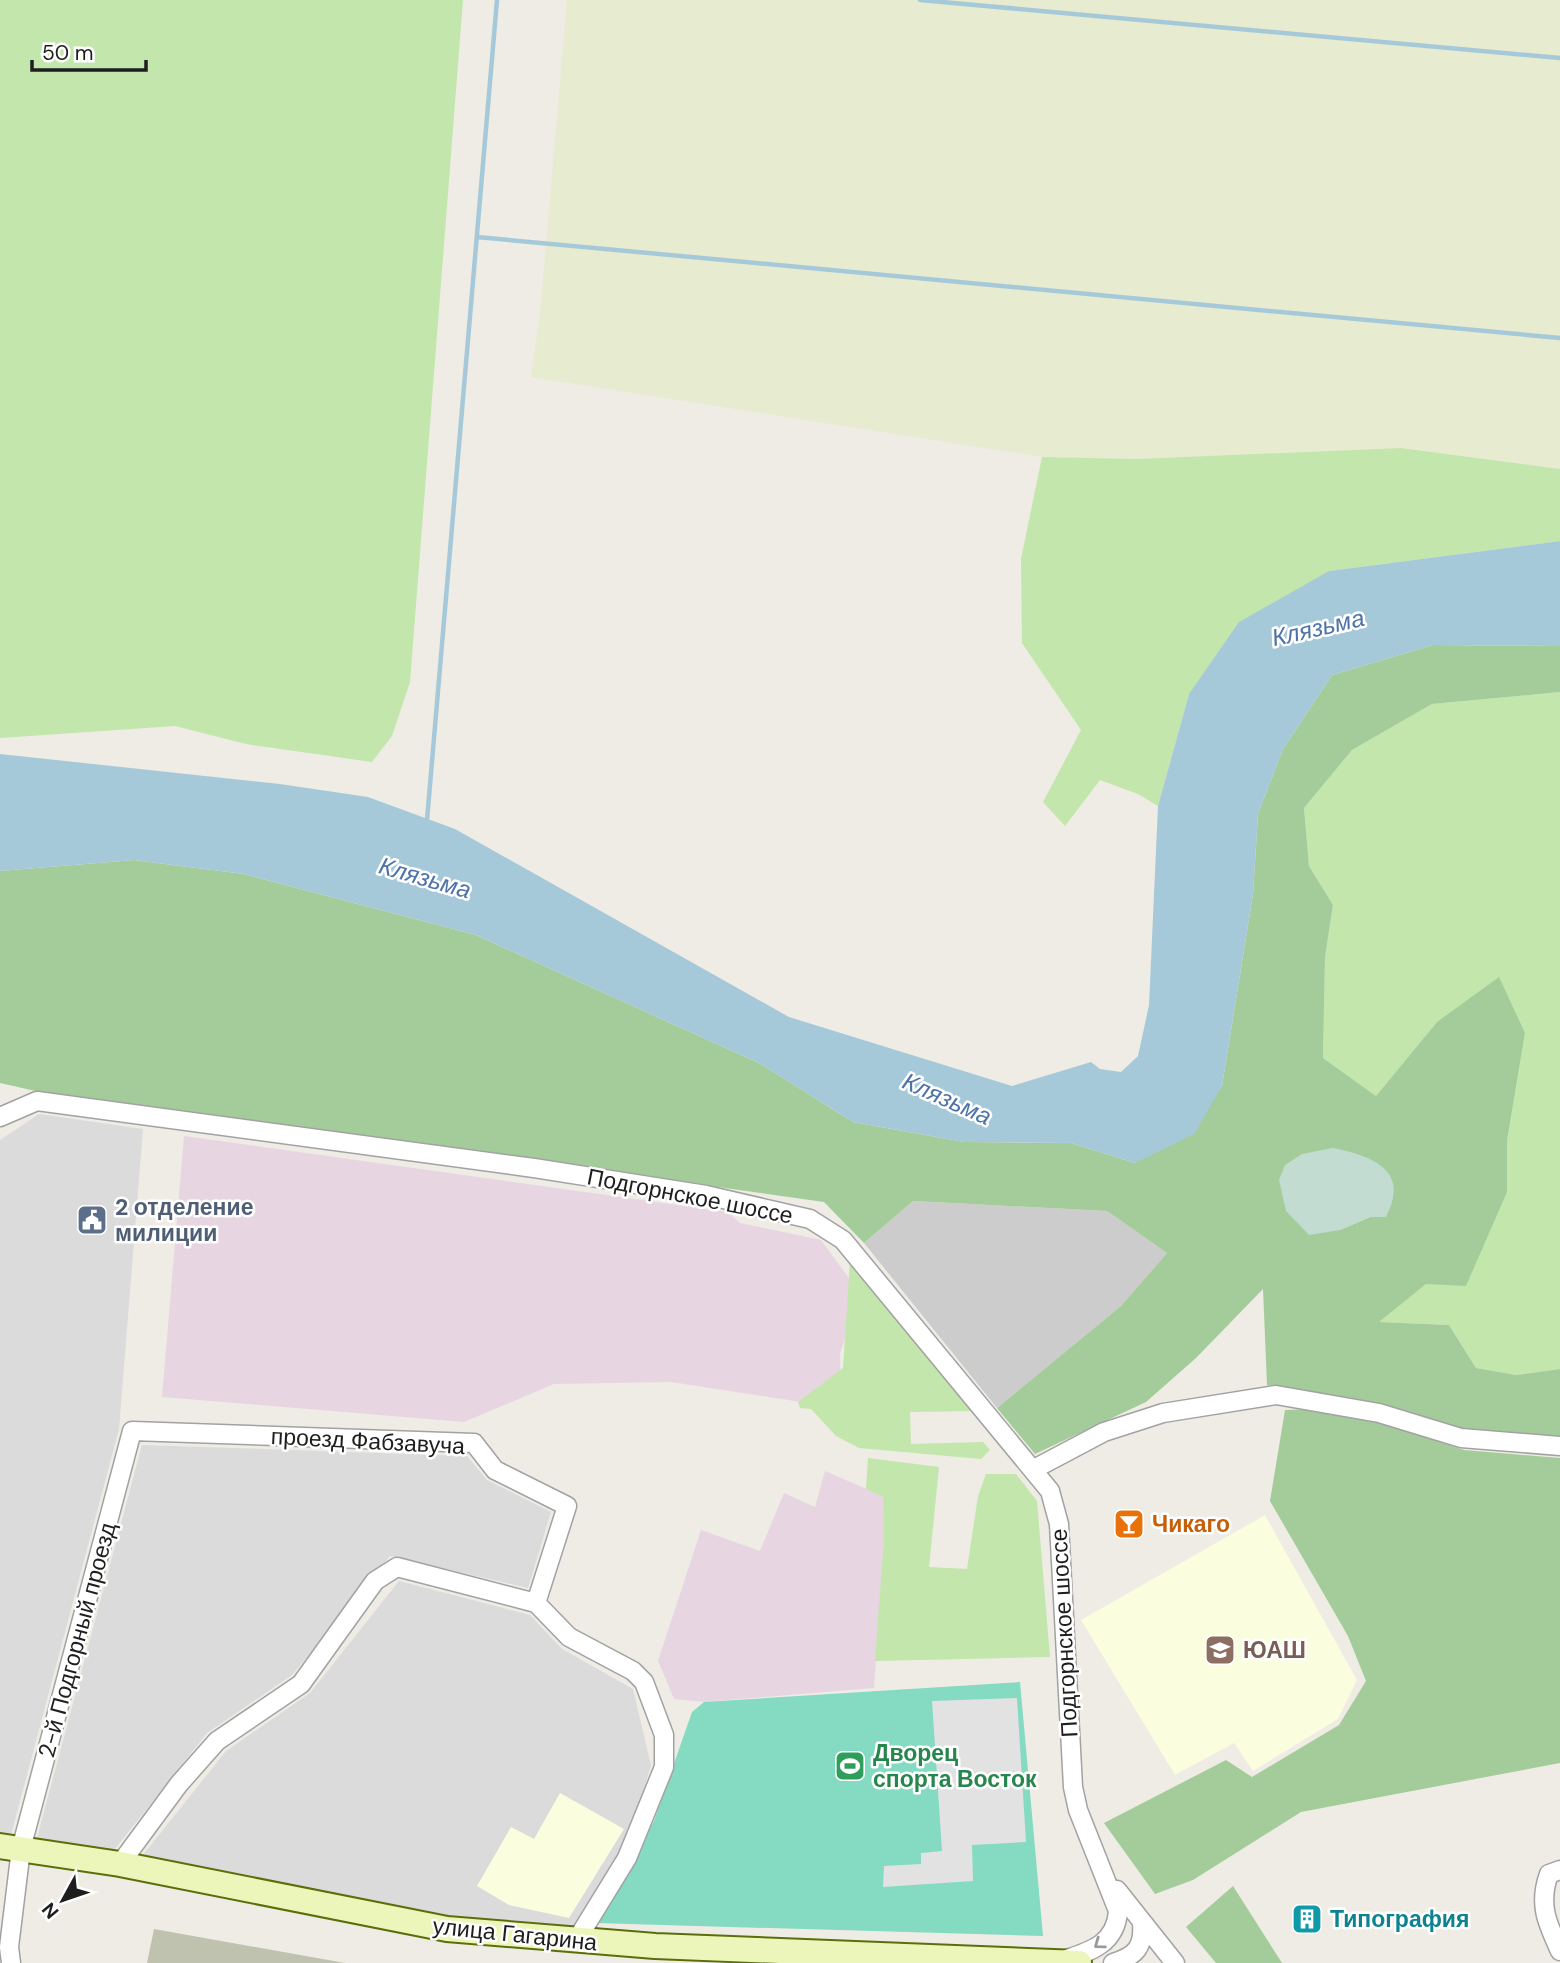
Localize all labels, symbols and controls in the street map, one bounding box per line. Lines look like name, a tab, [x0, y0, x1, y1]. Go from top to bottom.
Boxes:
scale bar	[32, 28, 145, 72]
text: 50 m	[42, 39, 93, 67]
water label: Клязьма	[1269, 602, 1367, 653]
water label: Клязьма	[376, 850, 475, 905]
water label: Клязьма	[898, 1065, 996, 1132]
street label: Подгорнское шоссе	[585, 1161, 795, 1231]
place label: 2 отделение милиции	[115, 1192, 253, 1248]
public building icon: 2 отделение милиции	[75, 1203, 109, 1237]
street label: проезд Фабзавуча	[270, 1421, 466, 1461]
bar icon: Чикаго	[1112, 1507, 1146, 1541]
place label: Чикаго	[1152, 1509, 1230, 1539]
street label: 2-й Подгорный проезд	[31, 1519, 123, 1761]
street label: Подгорнское шоссе	[1044, 1528, 1084, 1738]
school or university icon: ЮАШ	[1203, 1633, 1237, 1667]
place label: ЮАШ	[1243, 1635, 1306, 1665]
place label: Дворец спорта Восток	[873, 1738, 1037, 1794]
sports icon: Дворец спорта Восток	[833, 1749, 867, 1783]
north arrow	[28, 1865, 98, 1935]
text: N	[36, 1897, 64, 1924]
building icon: Типография	[1290, 1902, 1324, 1936]
place label: Типография	[1330, 1904, 1469, 1934]
street label: улица Гагарина	[431, 1910, 599, 1958]
one-way arrow	[1094, 1936, 1107, 1948]

